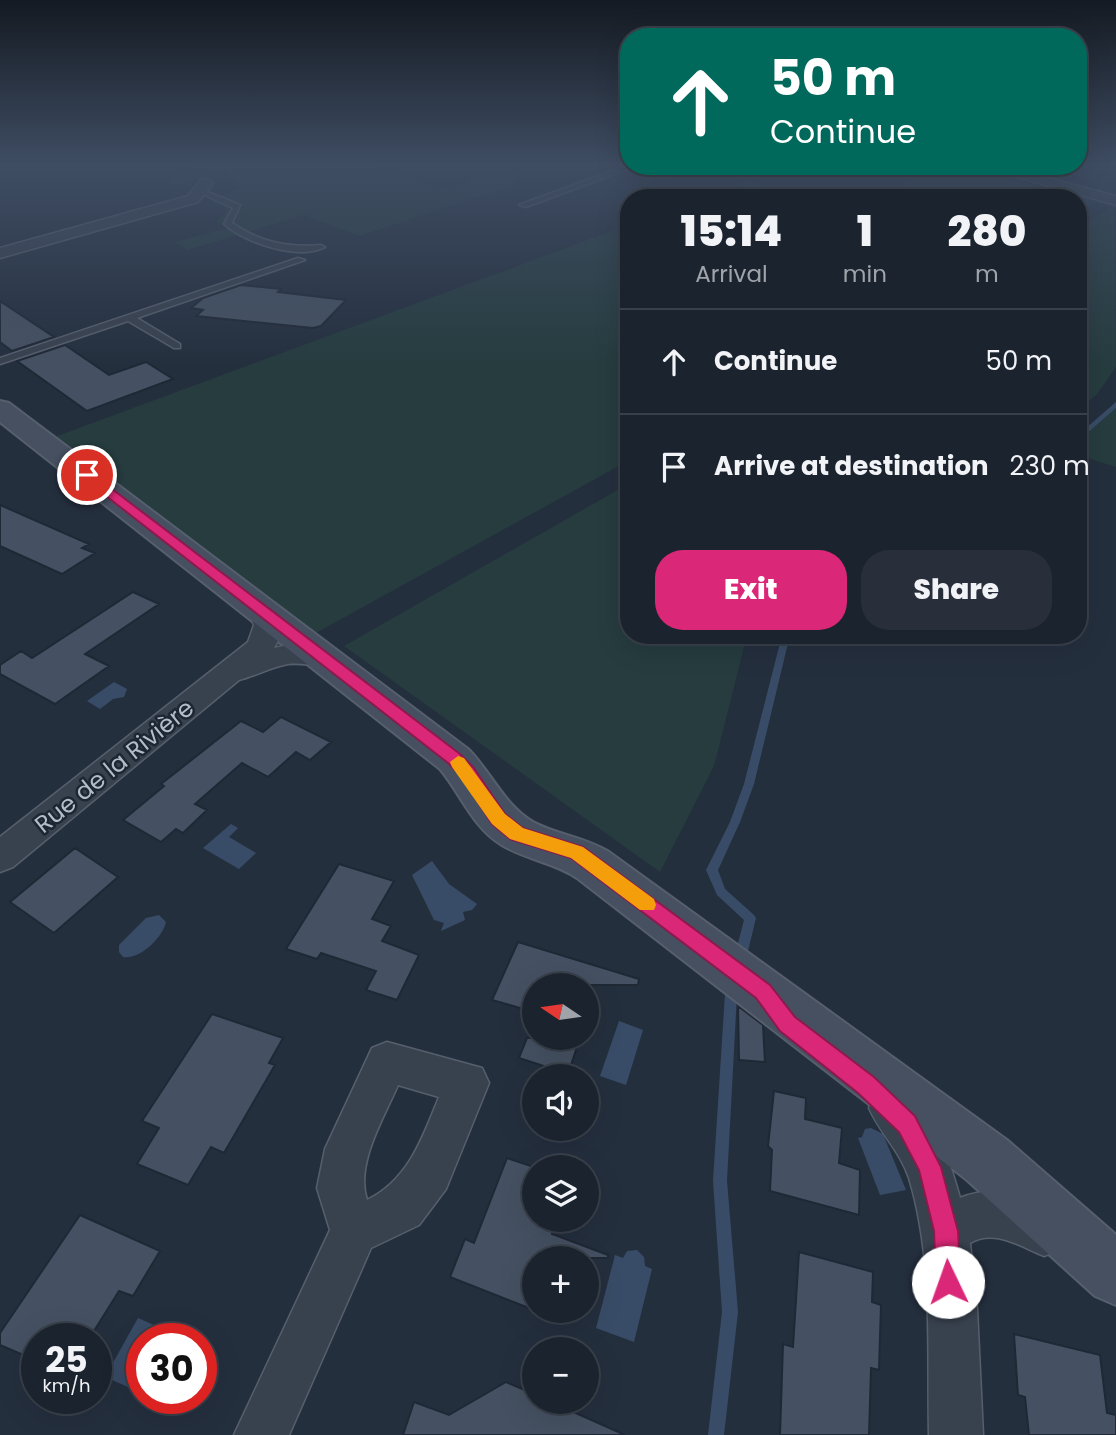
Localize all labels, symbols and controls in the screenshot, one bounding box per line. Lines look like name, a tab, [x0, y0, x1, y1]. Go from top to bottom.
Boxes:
text: 50 m	[770, 44, 896, 112]
icon: ahead	[655, 56, 746, 147]
text: Continue	[770, 109, 916, 154]
text: 15:14	[681, 202, 782, 261]
text: 1	[857, 202, 873, 261]
text: 280	[948, 202, 1026, 261]
text: Arrival	[695, 258, 768, 290]
text: min	[843, 258, 887, 290]
text: m	[975, 258, 999, 290]
icon: ahead	[655, 343, 693, 381]
text: Continue	[714, 343, 837, 379]
text: 50 m	[986, 343, 1052, 379]
pin	[57, 445, 117, 505]
icon: arrive	[655, 448, 693, 486]
text: Arrive at destination	[714, 448, 989, 484]
text: 230 m	[1010, 448, 1090, 484]
icon: arrive	[68, 456, 106, 494]
button: Exit	[655, 550, 847, 630]
button: Share	[861, 550, 1052, 630]
street label: Rue de la Rivière	[28, 692, 200, 840]
north arrow	[522, 973, 598, 1050]
map controls	[522, 973, 599, 1414]
button: sound	[522, 1064, 599, 1141]
button: layers	[522, 1155, 599, 1232]
position arrow	[911, 1245, 985, 1319]
button: +	[522, 1246, 599, 1323]
speed limit sign: 30	[126, 1323, 217, 1414]
text: 25	[45, 1335, 88, 1384]
button: −	[522, 1337, 599, 1414]
text: km/h	[43, 1373, 90, 1398]

